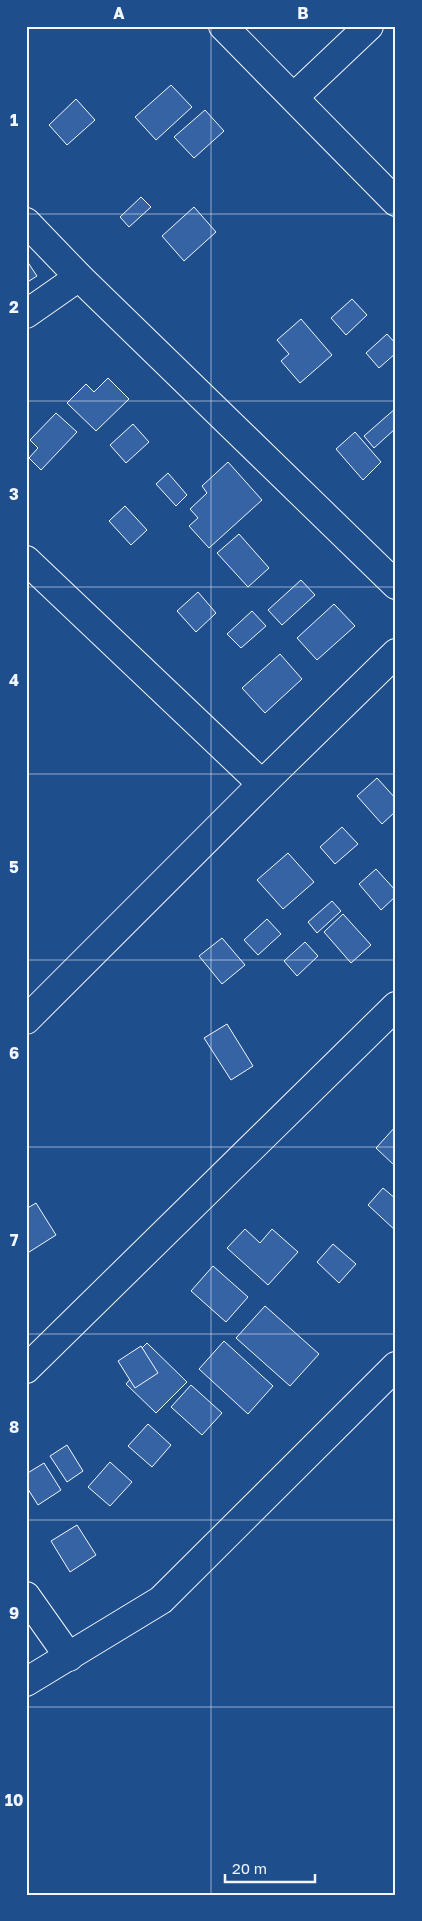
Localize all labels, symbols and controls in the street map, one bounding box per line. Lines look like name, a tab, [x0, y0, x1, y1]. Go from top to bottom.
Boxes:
text: A	[113, 3, 125, 23]
text: B	[297, 3, 309, 23]
text: 1	[10, 110, 18, 130]
text: 2	[9, 297, 19, 317]
text: 3	[9, 484, 19, 504]
text: 4	[9, 670, 19, 690]
text: 5	[9, 857, 19, 877]
text: 6	[9, 1043, 19, 1063]
text: 7	[10, 1230, 19, 1250]
text: 8	[9, 1417, 19, 1437]
text: 9	[9, 1603, 19, 1623]
text: 10	[5, 1790, 23, 1810]
scale bar	[225, 1851, 314, 1883]
text: 20 m	[232, 1859, 267, 1877]

